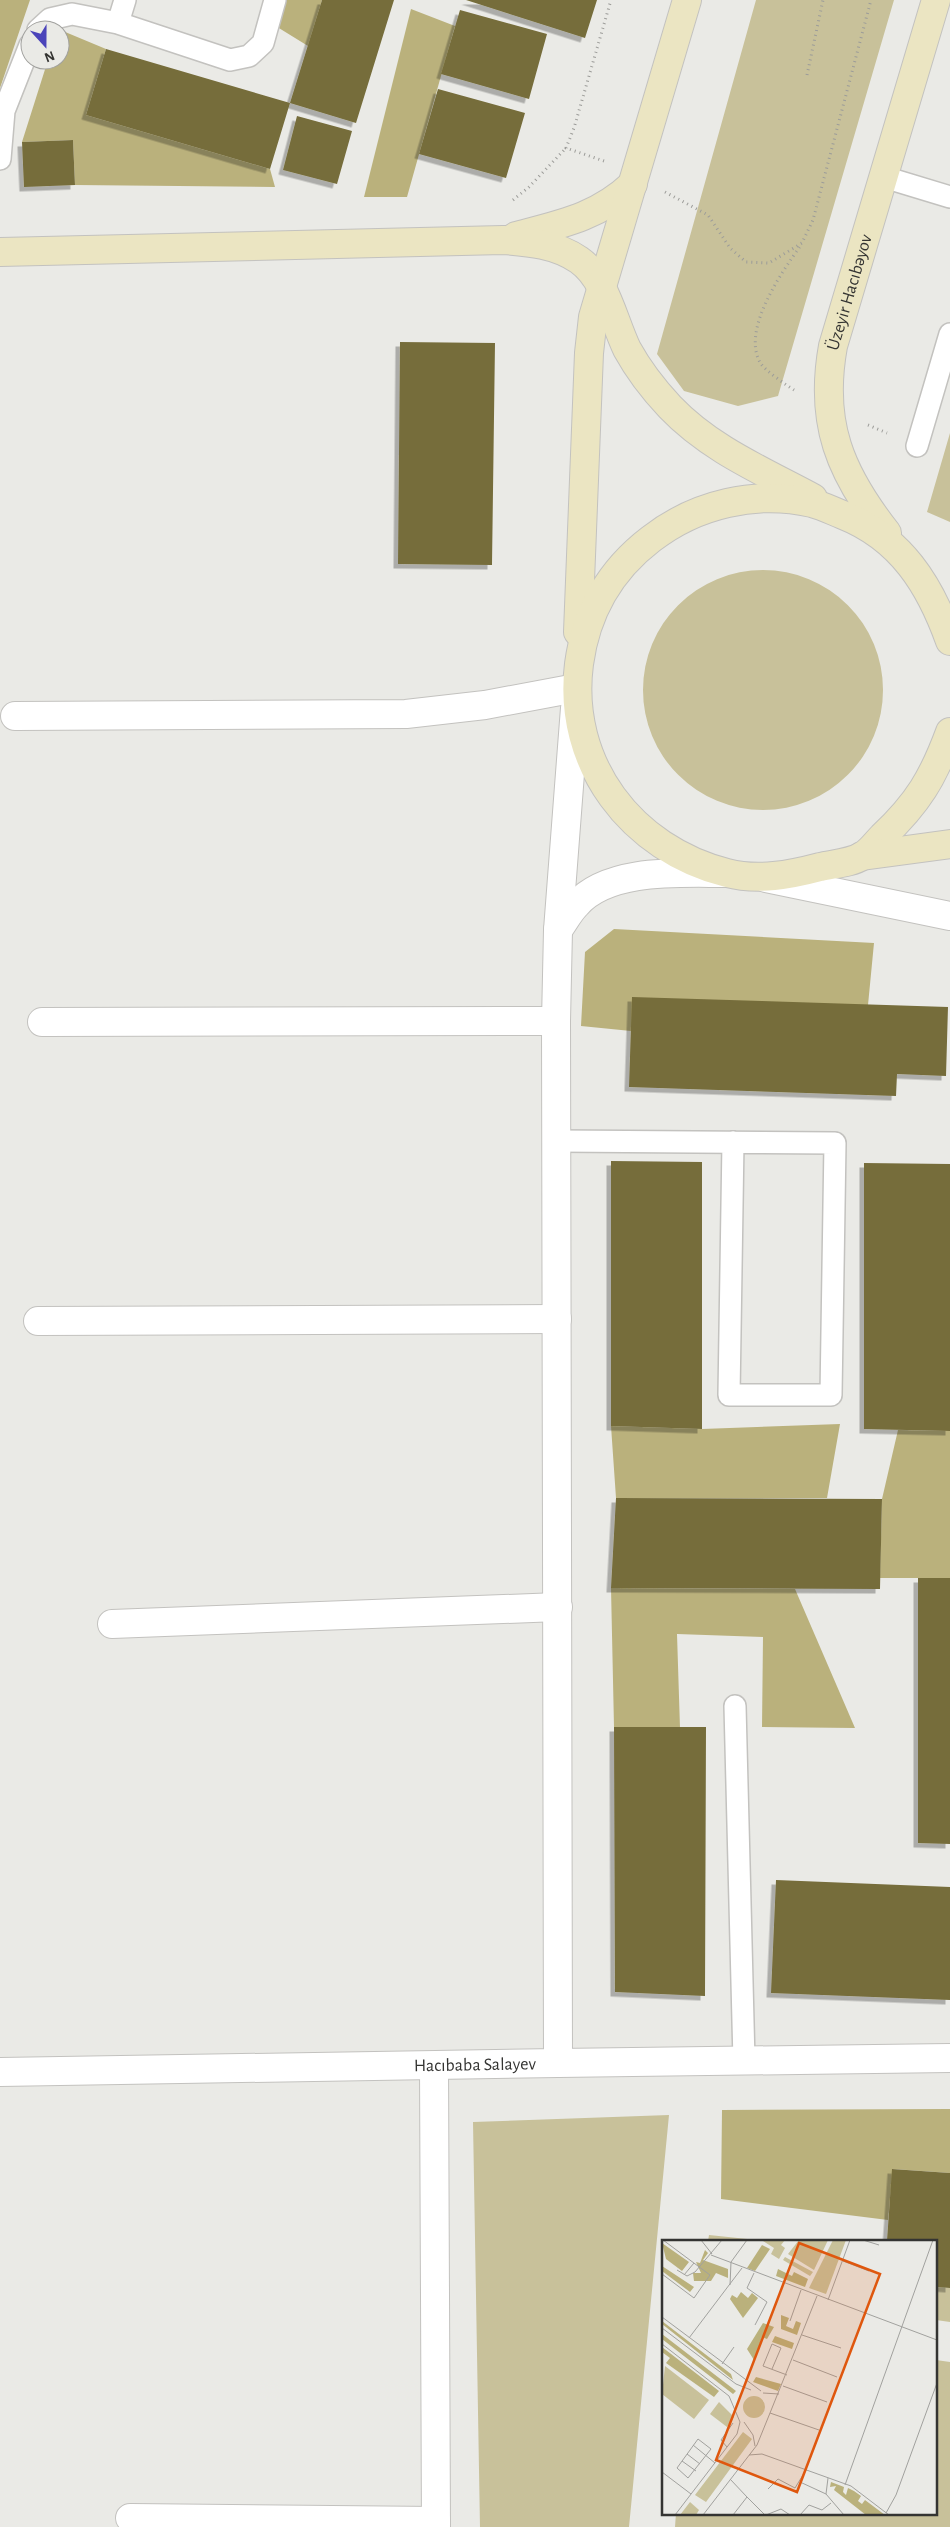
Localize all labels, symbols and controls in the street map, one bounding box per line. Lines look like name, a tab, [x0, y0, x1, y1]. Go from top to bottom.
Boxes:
north arrow	[20, 20, 70, 70]
text: N	[42, 48, 56, 64]
street label: Üzeyir Hacıbəyov	[822, 232, 876, 353]
street label: Hacıbaba Salayev	[414, 2055, 537, 2075]
inset map	[662, 2240, 938, 2514]

